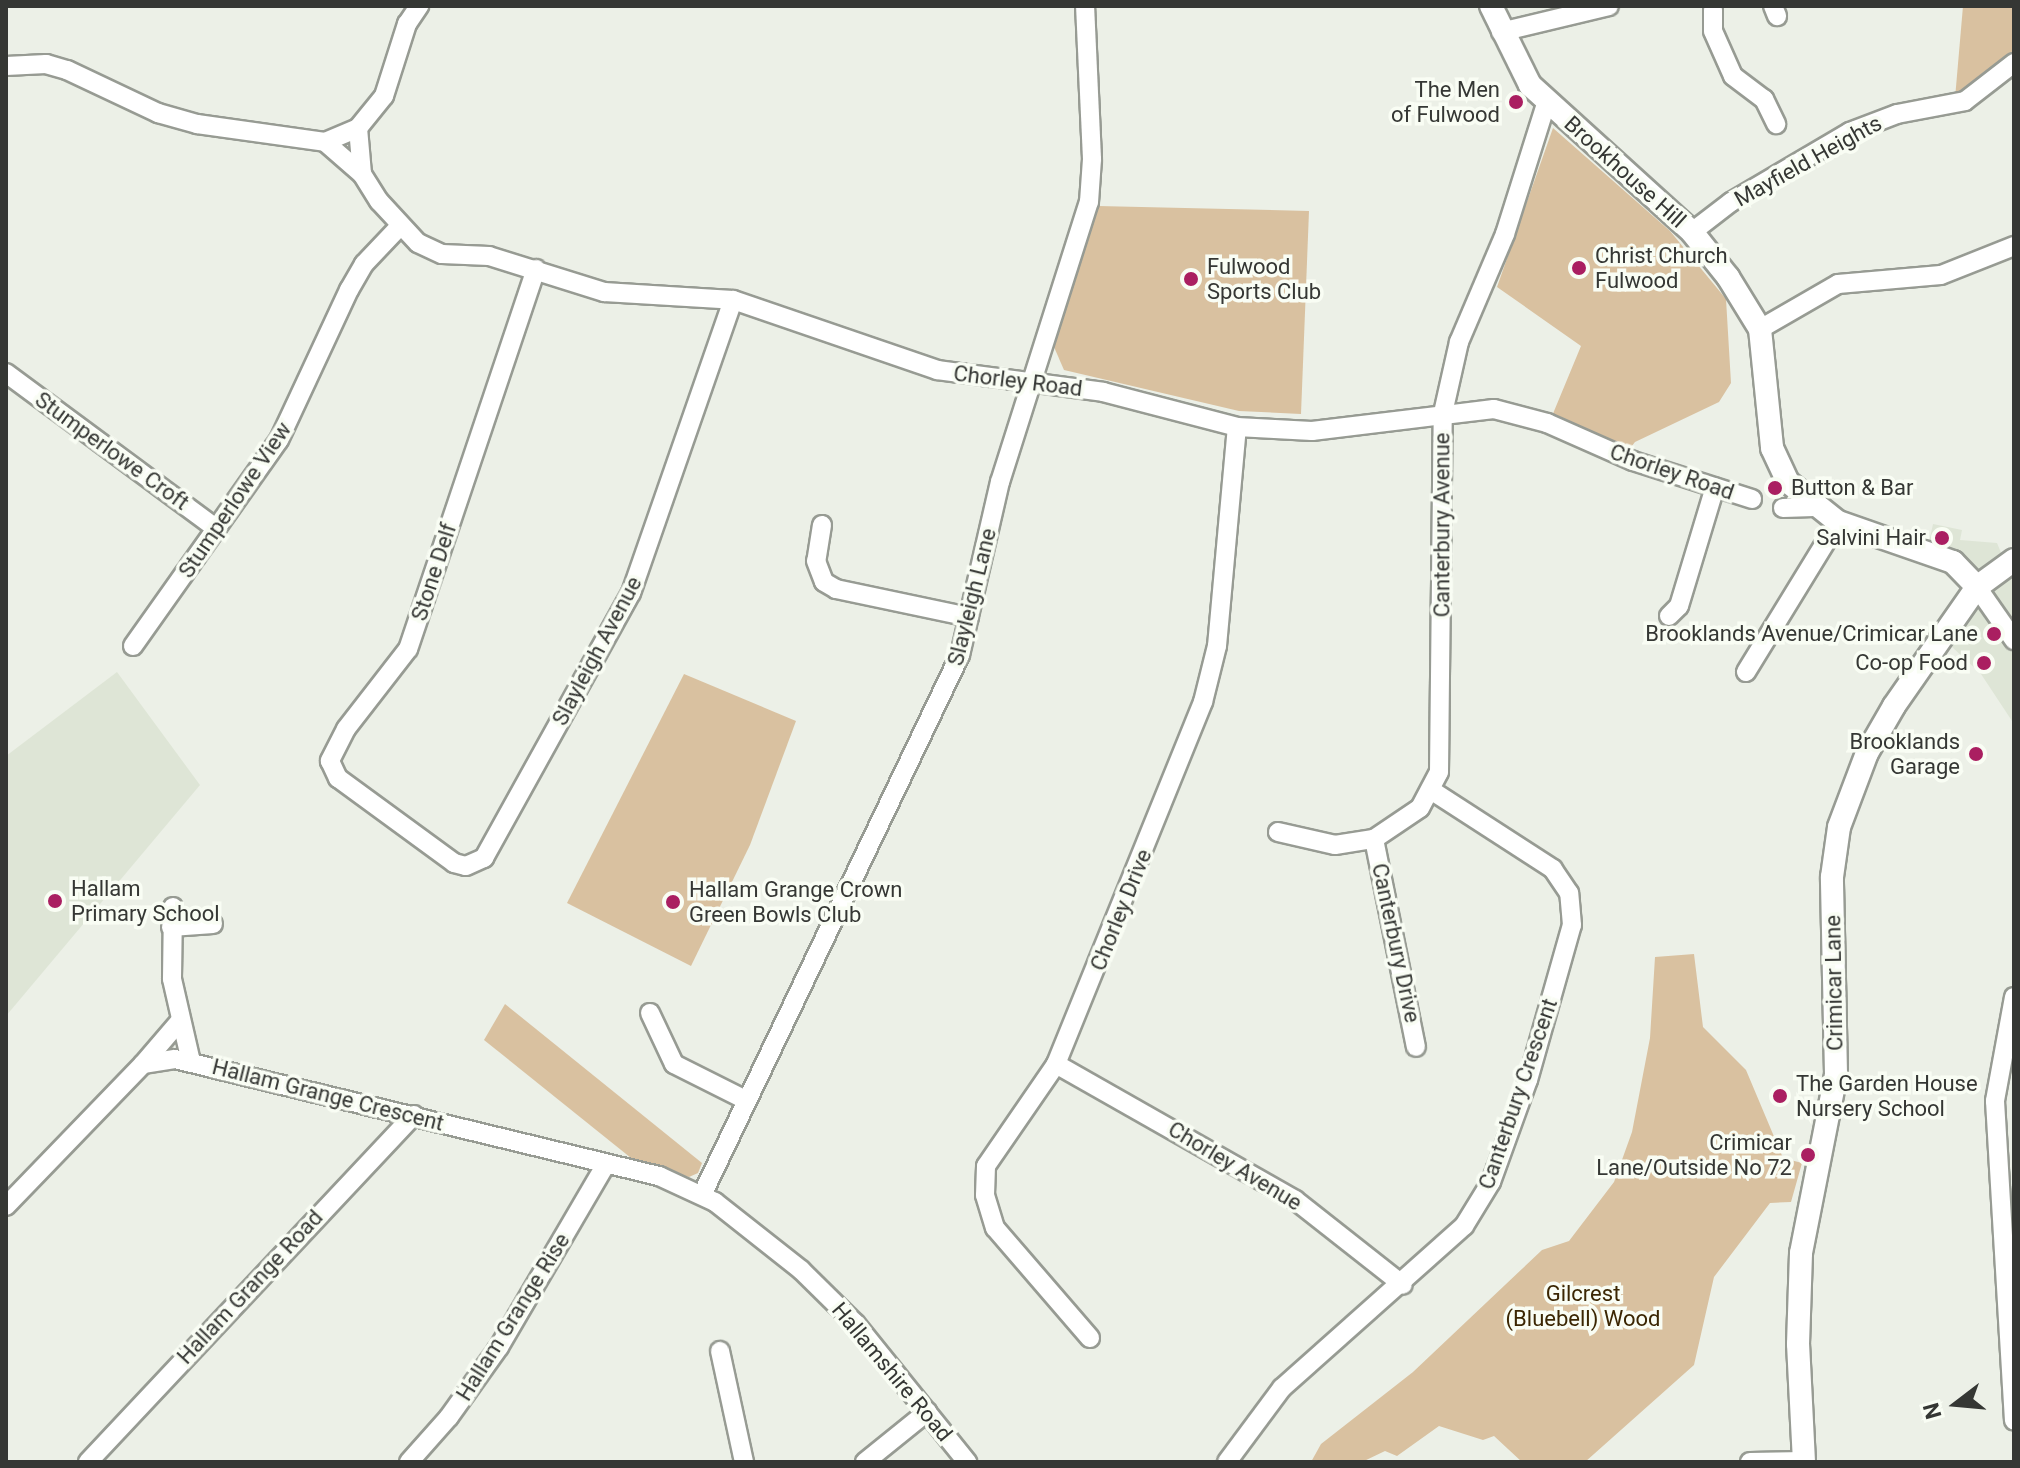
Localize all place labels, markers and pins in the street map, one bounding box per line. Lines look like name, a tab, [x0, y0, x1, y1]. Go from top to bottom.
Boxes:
place label: The Men of Fulwood	[1391, 76, 1500, 128]
marker: The Men of Fulwood	[1507, 93, 1525, 111]
place label: Christ Church Fulwood	[1595, 242, 1728, 294]
place label: Fulwood Sports Club	[1207, 253, 1321, 304]
marker: Christ Church Fulwood	[1570, 259, 1588, 277]
marker: Fulwood Sports Club	[1182, 270, 1200, 288]
place label: Button & Bar	[1791, 475, 1913, 501]
marker: Button & Bar	[1766, 479, 1784, 497]
place label: Salvini Hair	[1816, 525, 1926, 551]
marker: Salvini Hair	[1933, 529, 1951, 547]
place label: Brooklands Avenue/Crimicar Lane	[1645, 621, 1978, 647]
marker: Brooklands Avenue/Crimicar Lane	[1985, 625, 2003, 643]
place label: Co-op Food	[1855, 650, 1968, 676]
marker: Co-op Food	[1975, 654, 1993, 672]
place label: Brooklands Garage	[1850, 728, 1960, 780]
marker: Brooklands Garage	[1967, 745, 1985, 763]
place label: Hallam Primary School	[71, 875, 220, 926]
place label: Hallam Grange Crown Green Bowls Club	[689, 876, 902, 928]
marker: Hallam Primary School	[46, 892, 64, 910]
marker: Hallam Grange Crown Green Bowls Club	[664, 893, 682, 911]
place label: The Garden House Nursery School	[1796, 1070, 1978, 1122]
marker: The Garden House Nursery School	[1771, 1087, 1789, 1105]
place label: Crimicar Lane/Outside No 72	[1596, 1129, 1792, 1180]
marker: Crimicar Lane/Outside No 72	[1799, 1146, 1817, 1164]

